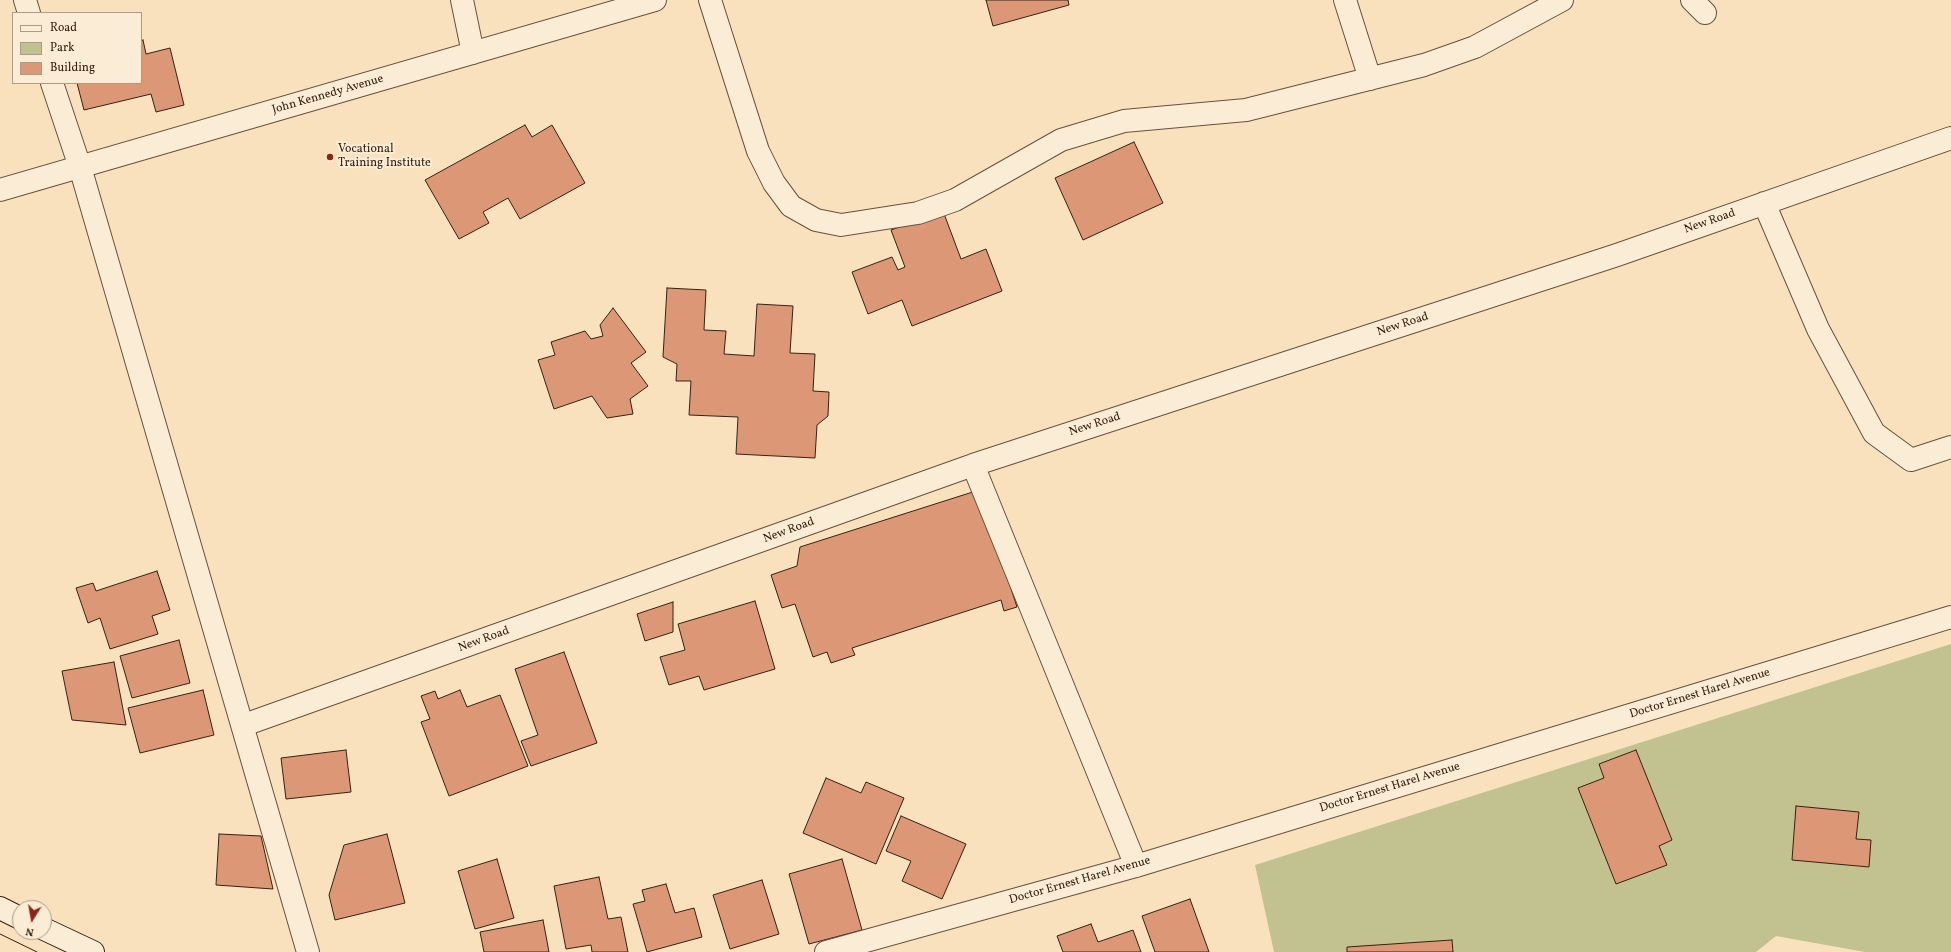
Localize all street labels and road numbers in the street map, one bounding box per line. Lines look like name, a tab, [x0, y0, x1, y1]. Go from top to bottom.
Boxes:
street label: John Kennedy Avenue	[271, 72, 385, 118]
street label: New Road	[1682, 207, 1738, 237]
street label: New Road	[1375, 310, 1431, 340]
street label: New Road	[1067, 410, 1123, 440]
street label: New Road	[762, 515, 816, 547]
street label: New Road	[457, 624, 511, 656]
street label: Doctor Ernest Harel Avenue	[1628, 666, 1772, 722]
street label: Doctor Ernest Harel Avenue	[1318, 760, 1462, 816]
street label: Doctor Ernest Harel Avenue	[1008, 854, 1152, 908]

